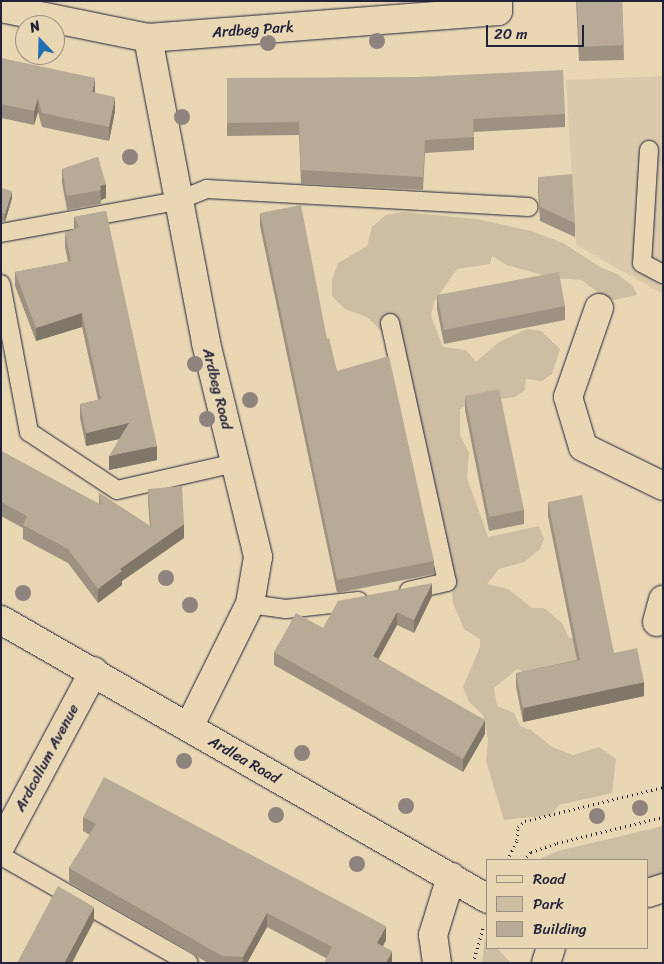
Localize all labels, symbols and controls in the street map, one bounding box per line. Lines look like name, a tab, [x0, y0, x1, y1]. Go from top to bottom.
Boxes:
text: N	[26, 13, 44, 40]
north arrow	[15, 15, 65, 65]
scale bar	[489, 15, 586, 47]
street label: Ardbeg Park	[212, 18, 294, 42]
text: 20 m	[494, 21, 528, 47]
street label: Ardbeg Road	[198, 346, 236, 432]
street label: Ardcollum Avenue	[11, 701, 83, 815]
street label: Ardlea Road	[205, 732, 283, 788]
legend	[487, 859, 649, 949]
text: Road	[533, 866, 565, 892]
text: Park	[533, 891, 564, 917]
text: Building	[533, 916, 587, 942]

